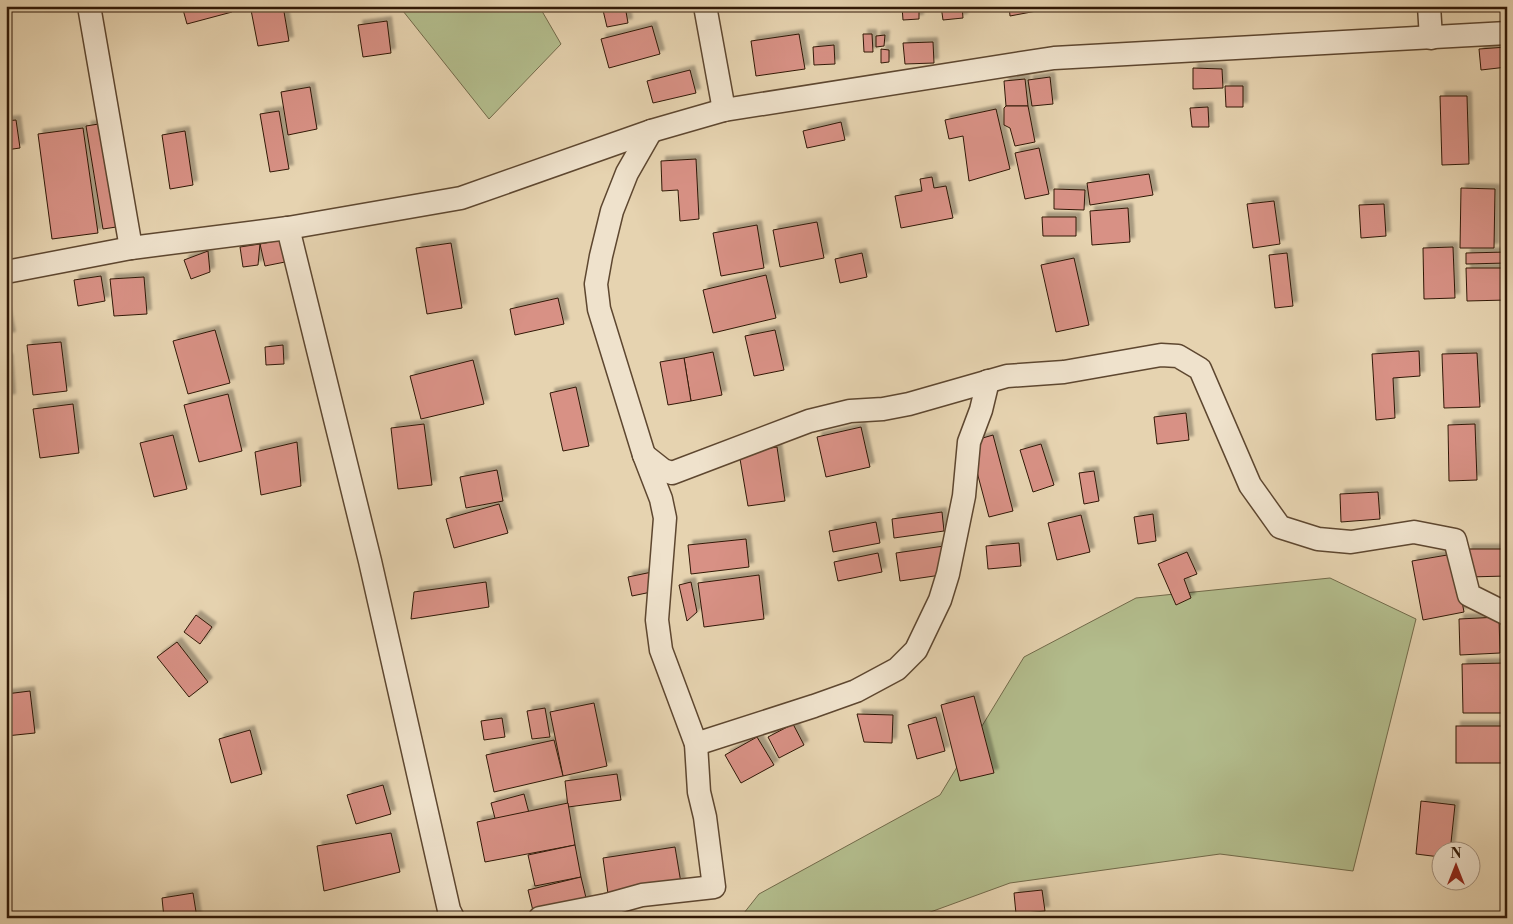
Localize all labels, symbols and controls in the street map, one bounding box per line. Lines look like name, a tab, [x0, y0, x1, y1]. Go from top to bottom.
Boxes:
north arrow	[1430, 842, 1480, 892]
text: N	[1450, 845, 1462, 863]

